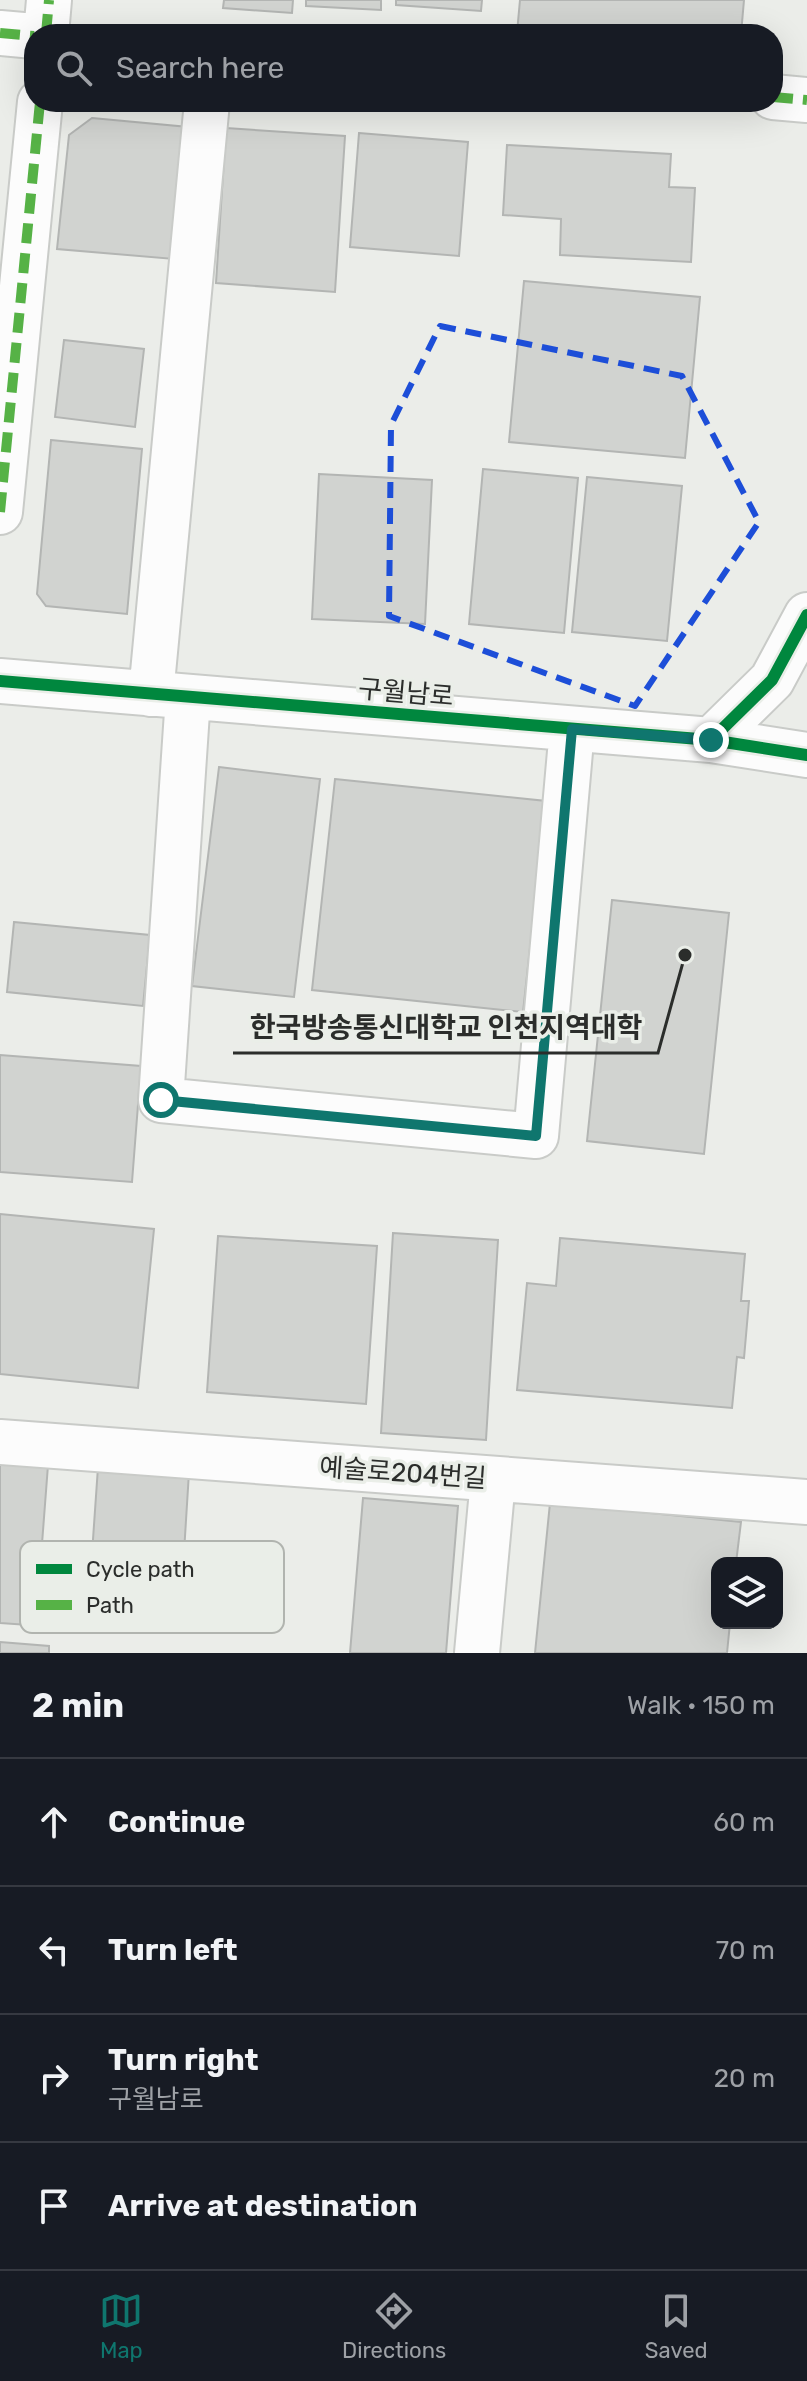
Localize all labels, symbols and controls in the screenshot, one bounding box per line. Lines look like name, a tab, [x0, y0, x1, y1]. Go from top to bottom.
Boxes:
search box	[24, 24, 783, 112]
icon: search	[52, 46, 96, 90]
text: Search here	[116, 50, 284, 86]
street label: 구월남로	[357, 673, 455, 713]
route end	[693, 722, 729, 758]
callout: 한국방송통신대학교 인천지역대학	[233, 1001, 658, 1053]
text: 한국방송통신대학교 인천지역대학	[250, 1011, 642, 1044]
route start	[143, 1082, 179, 1118]
street label: 예술로204번길	[318, 1452, 488, 1494]
legend	[20, 1541, 284, 1633]
text: Cycle path	[86, 1556, 195, 1583]
map controls	[711, 1557, 783, 1629]
button: layers	[711, 1557, 783, 1629]
text: Path	[86, 1592, 134, 1619]
text: 2 min	[32, 1685, 124, 1726]
text: Walk · 150 m	[627, 1690, 775, 1721]
icon: ahead	[32, 1800, 76, 1844]
text: Continue	[108, 1804, 245, 1840]
text: 60 m	[713, 1807, 775, 1838]
icon: left	[32, 1928, 76, 1972]
text: Turn left	[108, 1932, 238, 1968]
text: 70 m	[716, 1935, 775, 1966]
text: Turn right	[108, 2042, 259, 2078]
icon: right	[32, 2056, 76, 2100]
text: 20 m	[714, 2063, 775, 2094]
text: 구월남로	[108, 2084, 204, 2115]
icon: arrive	[32, 2184, 76, 2228]
text: Arrive at destination	[108, 2188, 418, 2224]
tab: Map	[99, 2289, 143, 2364]
tab: Directions	[342, 2289, 446, 2364]
tab: Saved	[645, 2289, 708, 2364]

